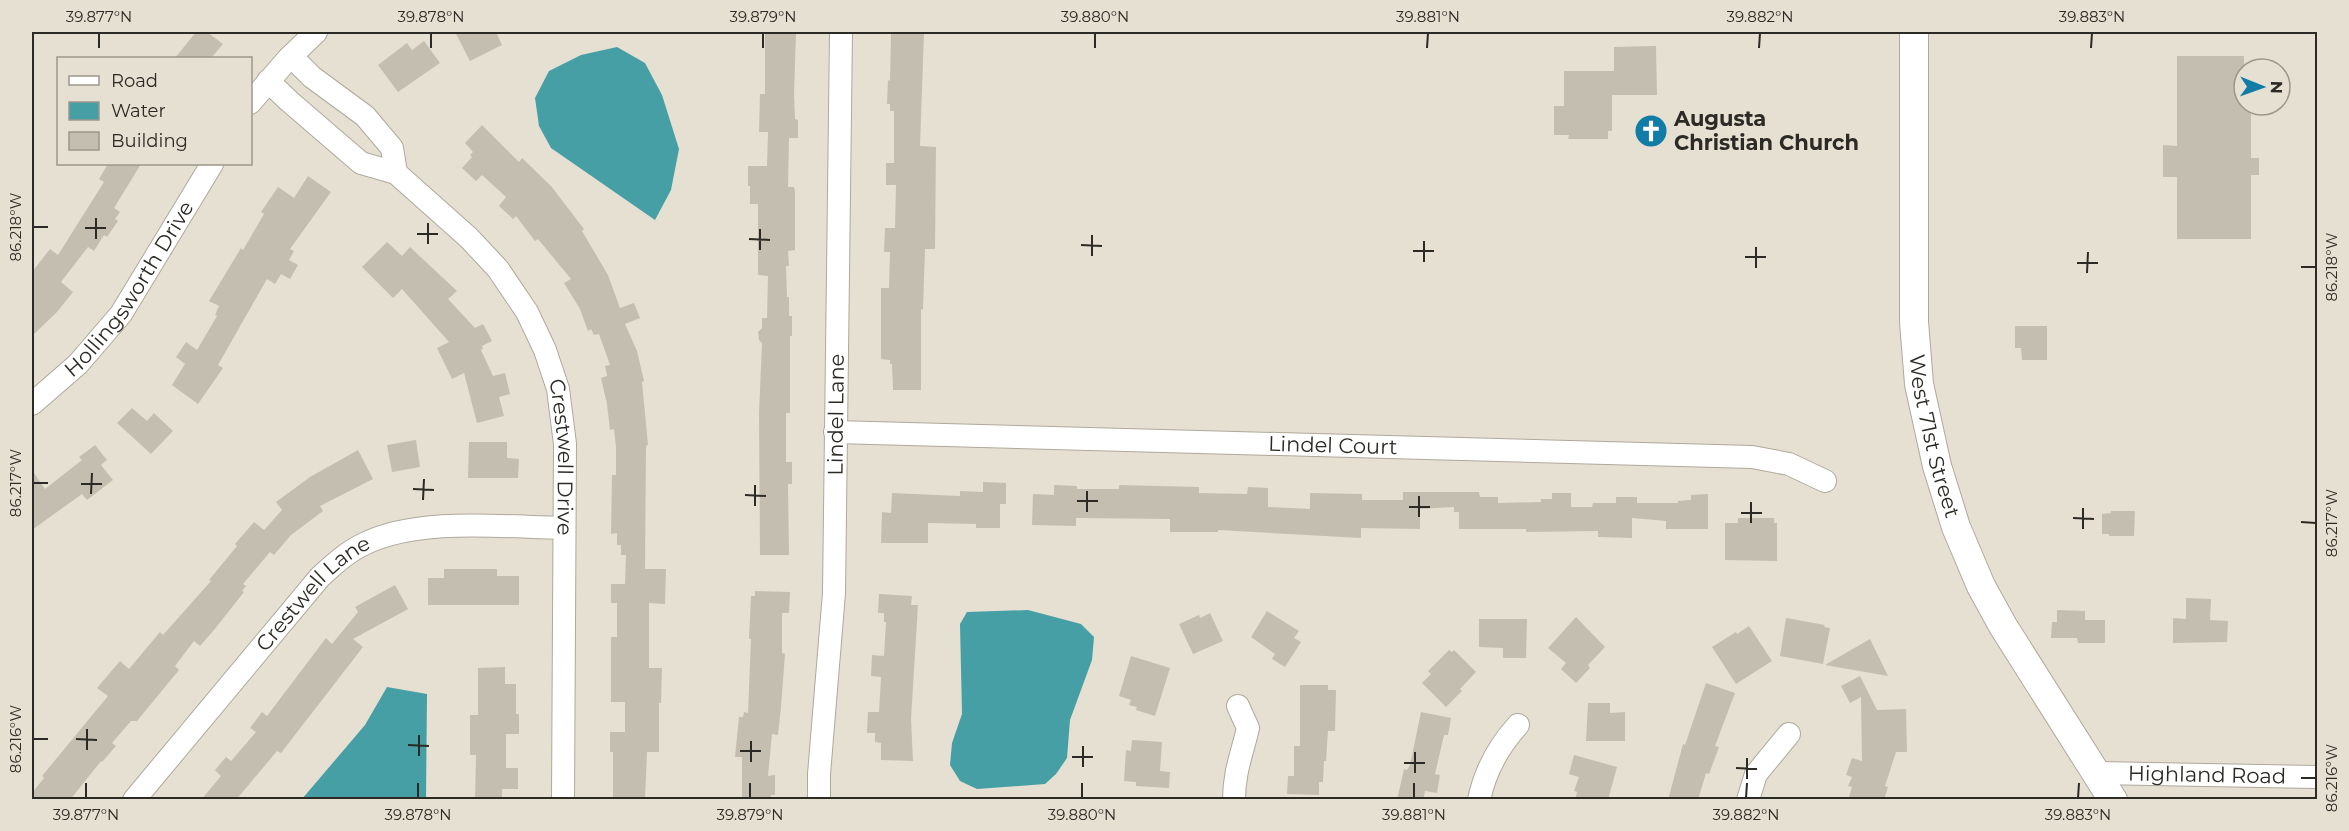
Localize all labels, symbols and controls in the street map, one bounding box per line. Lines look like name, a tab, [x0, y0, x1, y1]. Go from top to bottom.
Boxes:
text: 39.877°N	[66, 7, 132, 26]
text: 39.878°N	[398, 7, 464, 26]
text: 39.879°N	[730, 7, 796, 26]
text: 39.880°N	[1061, 7, 1129, 26]
text: 39.881°N	[1396, 7, 1460, 26]
text: 39.882°N	[1727, 7, 1793, 26]
text: 39.883°N	[2059, 7, 2125, 26]
legend	[57, 57, 252, 165]
north arrow	[2232, 57, 2292, 117]
text: Road	[111, 70, 158, 92]
text: N	[2267, 81, 2286, 94]
text: Water	[111, 100, 166, 122]
place label: Augusta Christian Church	[1673, 106, 1859, 155]
church icon: Augusta Christian Church	[1633, 113, 1669, 149]
text: Building	[111, 130, 188, 152]
text: 86.218°W	[6, 192, 25, 262]
street label: Hollingsworth Drive	[59, 196, 199, 382]
text: 86.218°W	[2322, 232, 2341, 302]
street label: Lindel Lane	[822, 353, 849, 476]
street label: West 71st Street	[1905, 353, 1965, 521]
street label: Crestwell Drive	[543, 375, 579, 536]
street label: Lindel Court	[1268, 431, 1398, 459]
text: 86.217°W	[6, 448, 25, 517]
text: 86.217°W	[2322, 488, 2341, 557]
street label: Crestwell Lane	[250, 530, 374, 656]
text: 86.216°W	[6, 705, 25, 773]
text: 86.216°W	[2322, 744, 2341, 812]
street label: Highland Road	[2128, 761, 2286, 788]
text: 39.877°N	[53, 805, 119, 824]
text: 39.878°N	[385, 805, 451, 824]
text: 39.879°N	[717, 805, 783, 824]
text: 39.880°N	[1048, 805, 1116, 824]
text: 39.881°N	[1382, 805, 1446, 824]
text: 39.882°N	[1713, 805, 1779, 824]
text: 39.883°N	[2045, 805, 2111, 824]

